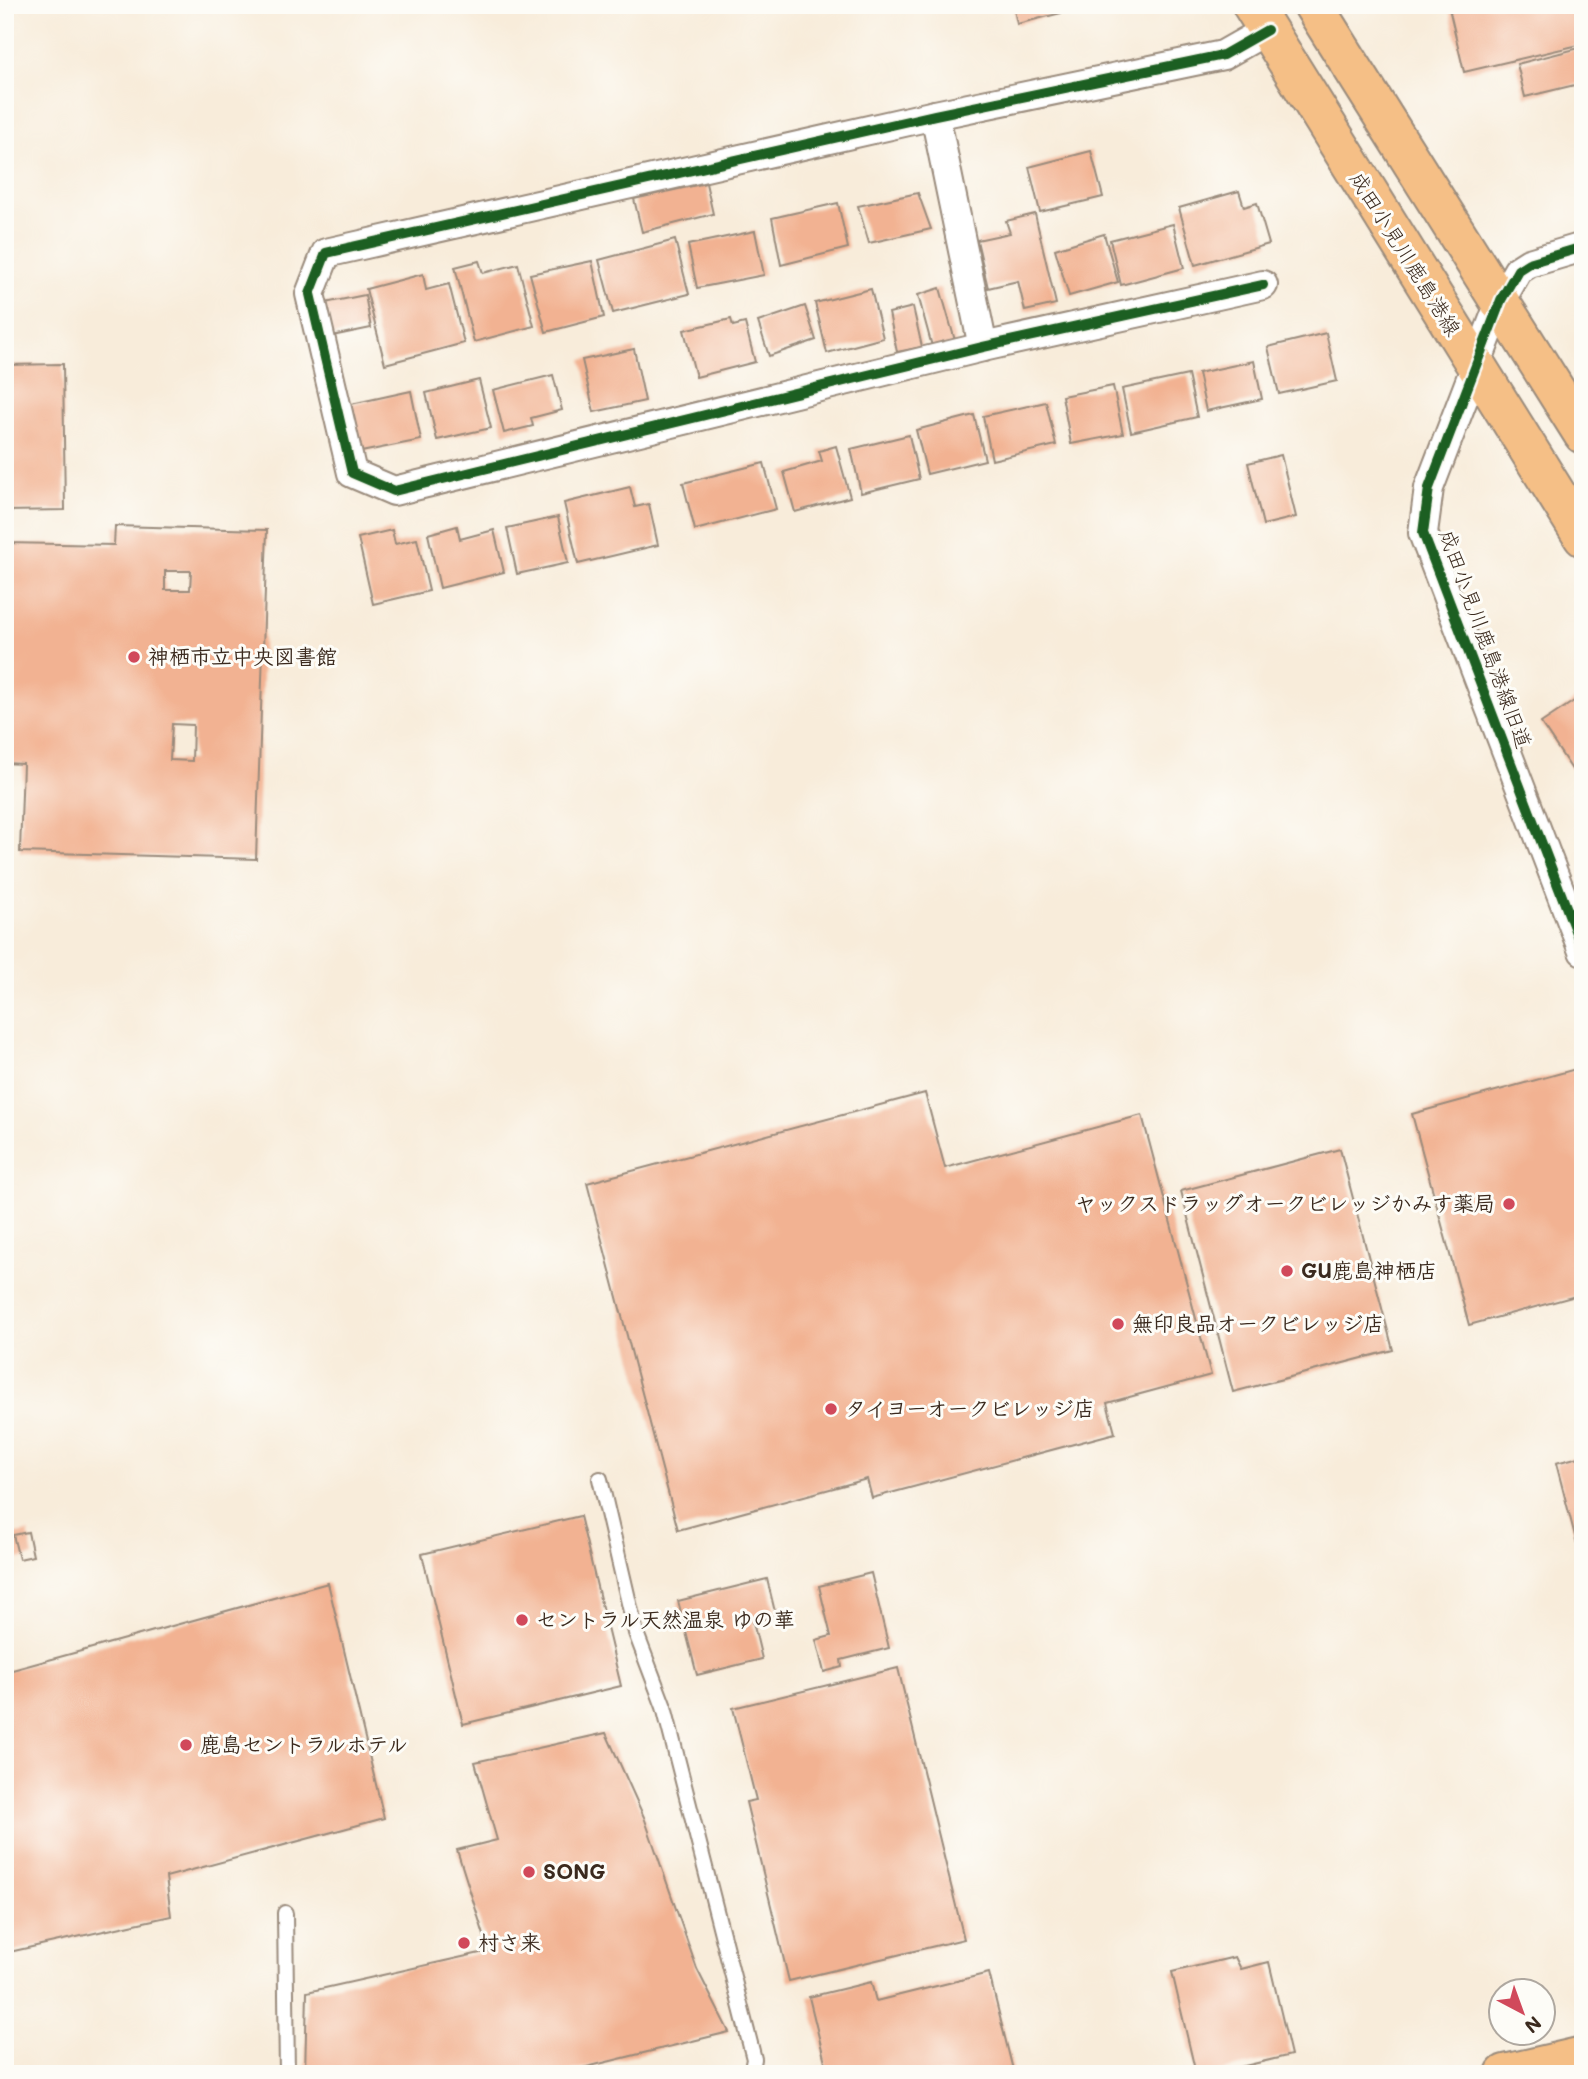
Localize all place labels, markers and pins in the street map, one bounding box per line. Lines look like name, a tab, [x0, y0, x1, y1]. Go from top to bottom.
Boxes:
place label: 神栖市立中央図書館	[148, 642, 337, 669]
marker: 神栖市立中央図書館	[126, 649, 142, 665]
place label: ヤックスドラッグオークビレッジかみす薬局	[1075, 1189, 1495, 1216]
marker: ヤックスドラッグオークビレッジかみす薬局	[1501, 1196, 1517, 1212]
place label: GU鹿島神栖店	[1301, 1256, 1437, 1283]
marker: GU鹿島神栖店	[1279, 1263, 1295, 1279]
place label: 無印良品オークビレッジ店	[1132, 1309, 1384, 1336]
marker: 無印良品オークビレッジ店	[1110, 1316, 1126, 1332]
place label: タイヨーオークビレッジ店	[845, 1394, 1094, 1421]
marker: タイヨーオークビレッジ店	[823, 1401, 839, 1417]
place label: セントラル天然温泉 ゆの華	[536, 1605, 795, 1632]
marker: セントラル天然温泉 ゆの華	[514, 1612, 530, 1628]
place label: 鹿島セントラルホテル	[200, 1730, 408, 1757]
marker: 鹿島セントラルホテル	[178, 1737, 194, 1753]
place label: SONG	[543, 1857, 605, 1884]
marker: SONG	[521, 1864, 537, 1880]
place label: 村さ来	[478, 1928, 541, 1955]
marker: 村さ来	[456, 1935, 472, 1951]

